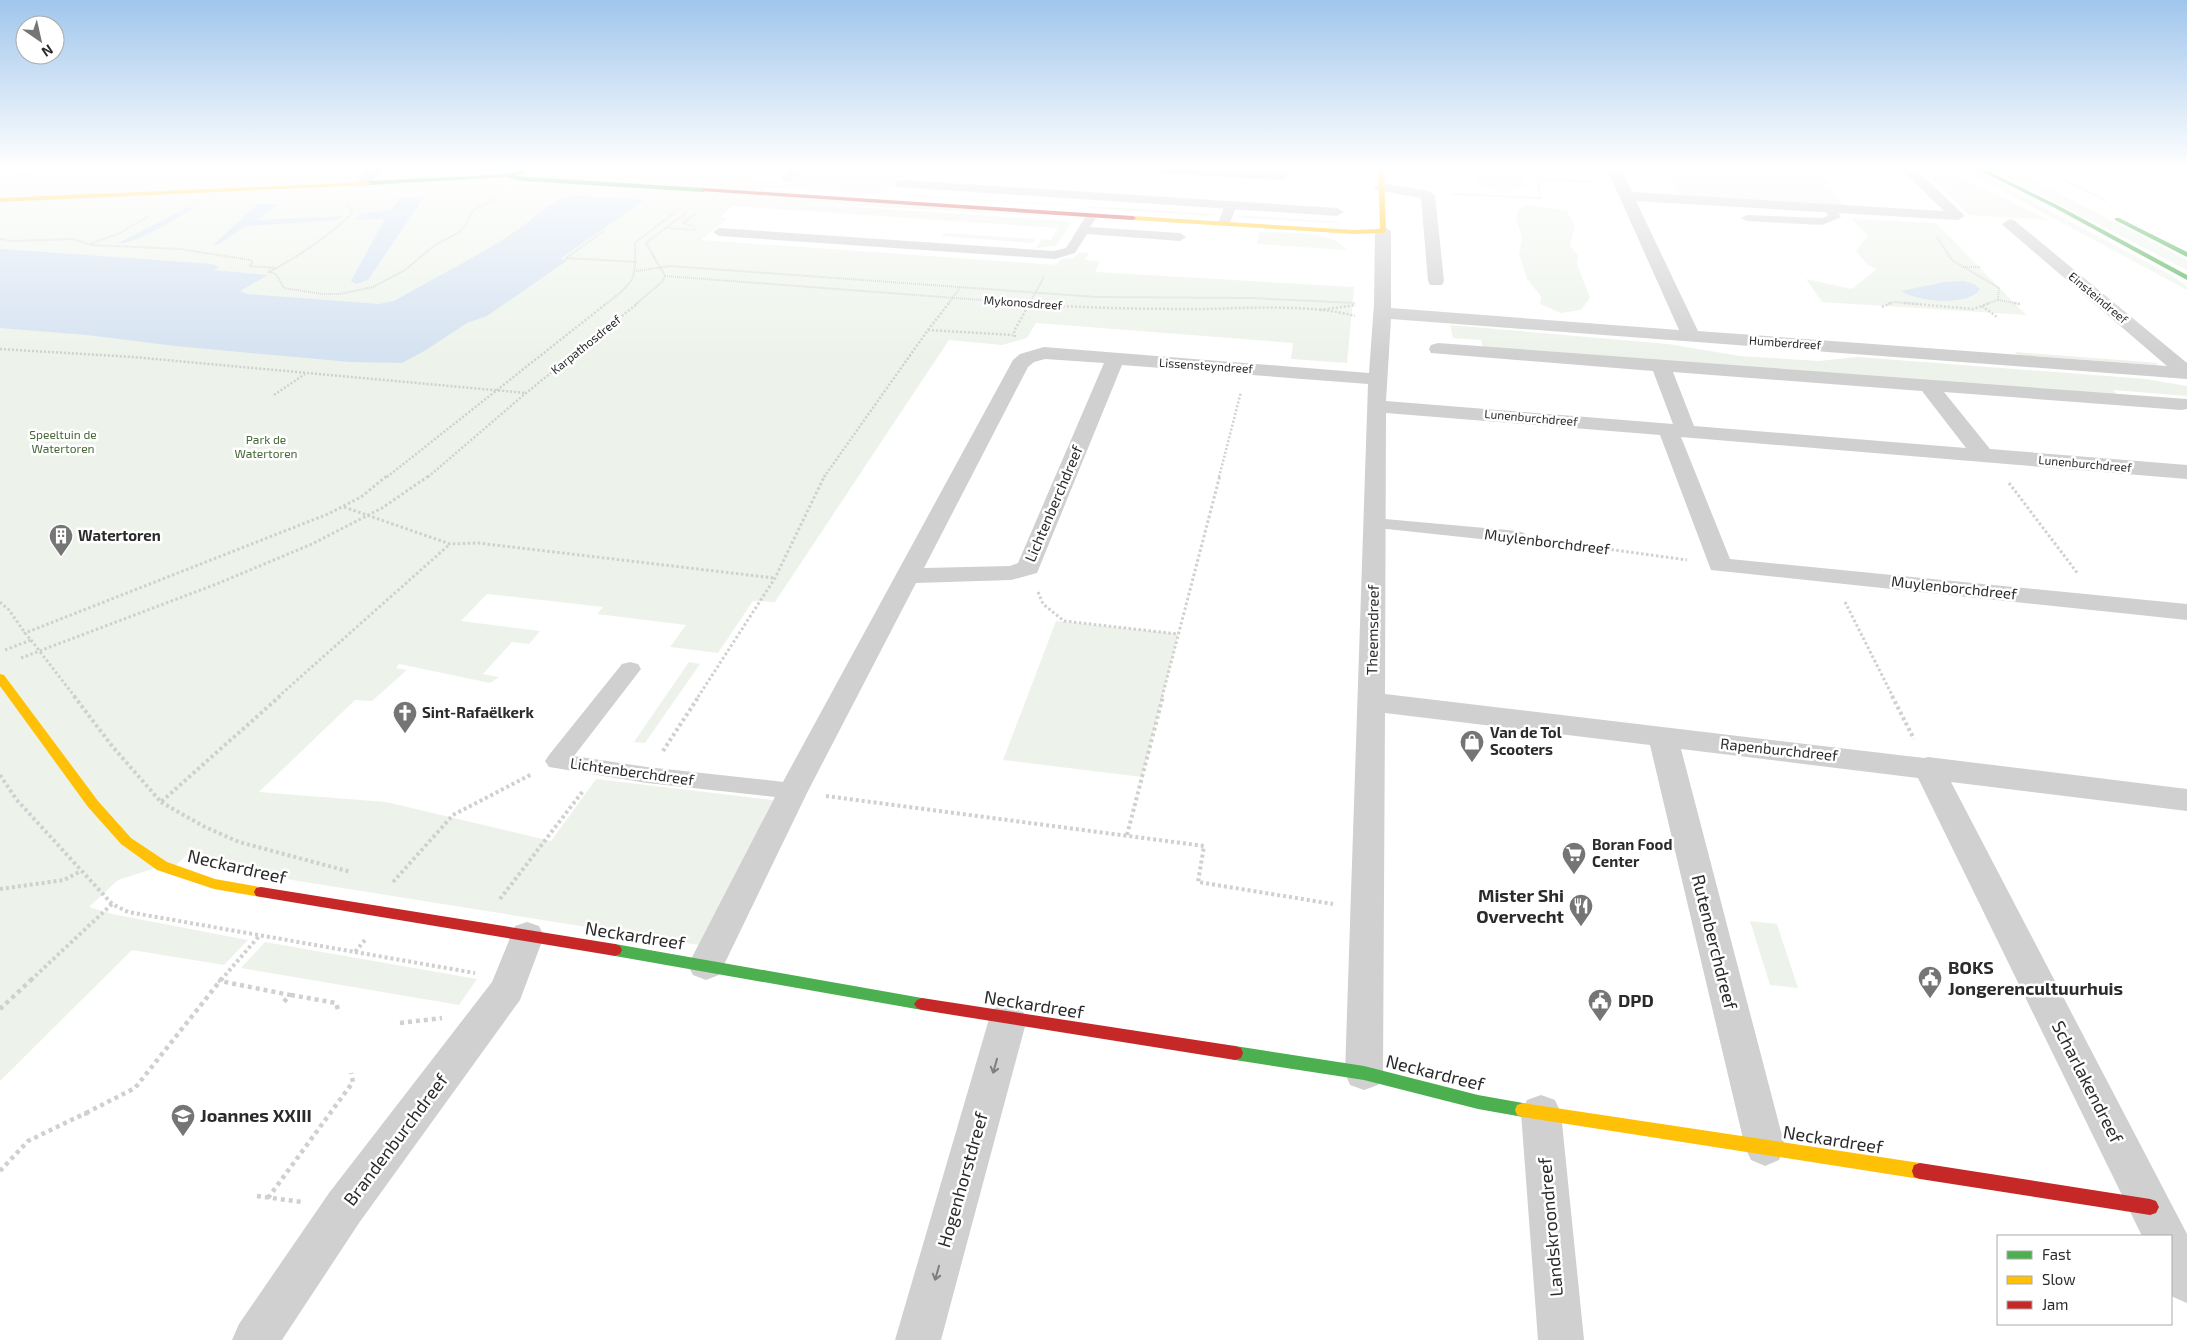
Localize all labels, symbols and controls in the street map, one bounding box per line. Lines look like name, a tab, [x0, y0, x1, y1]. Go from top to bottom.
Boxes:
north arrow	[15, 15, 65, 65]
text: N	[39, 41, 56, 61]
street label: Einsteindreef	[2066, 269, 2131, 326]
street label: Mykonosdreef	[983, 292, 1063, 312]
street label: Karpathosdreef	[548, 312, 623, 377]
street label: Humberdreef	[1749, 332, 1822, 352]
street label: Lissensteyndreef	[1159, 355, 1254, 375]
street label: Lunenburchdreef	[1484, 406, 1579, 428]
park label: Speeltuin de Watertoren	[29, 427, 97, 455]
park label: Park de Watertoren	[234, 432, 298, 460]
street label: Lichtenberchdreef	[1020, 442, 1086, 565]
street label: Lunenburchdreef	[2038, 452, 2133, 474]
building icon: Watertoren	[48, 523, 74, 557]
street label: Muylenborchdreef	[1483, 524, 1611, 558]
place label: Watertoren	[78, 526, 161, 544]
street label: Muylenborchdreef	[1890, 571, 2018, 603]
street label: Theemsdreef	[1362, 584, 1382, 675]
church icon: Sint-Rafaëlkerk	[392, 700, 418, 734]
place label: Sint-Rafaëlkerk	[422, 703, 534, 721]
place label: Van de Tol Scooters	[1490, 723, 1562, 758]
shop icon: Van de Tol Scooters	[1459, 729, 1485, 763]
street label: Rapenburchdreef	[1719, 734, 1839, 764]
street label: Lichtenberchdreef	[569, 753, 695, 789]
place label: Boran Food Center	[1592, 835, 1672, 870]
supermarket icon: Boran Food Center	[1561, 841, 1587, 875]
street label: Neckardreef	[186, 844, 290, 888]
street label: Rutenberchdreef	[1688, 872, 1743, 1012]
place label: Mister Shi Overvecht	[1476, 884, 1565, 927]
restaurant icon: Mister Shi Overvecht	[1568, 893, 1594, 927]
street label: Neckardreef	[584, 916, 688, 954]
place label: BOKS Jongerencultuurhuis	[1948, 956, 2123, 999]
public building icon: BOKS Jongerencultuurhuis	[1917, 965, 1943, 999]
street label: Neckardreef	[983, 985, 1087, 1023]
public building icon: DPD	[1587, 988, 1613, 1022]
place label: DPD	[1618, 989, 1654, 1011]
street label: Scharlakendreef	[2048, 1017, 2129, 1147]
street label: Neckardreef	[1384, 1049, 1488, 1095]
one-way arrow	[990, 1058, 1000, 1074]
street label: Brandenburchdreef	[338, 1068, 453, 1210]
school or university icon: Joannes XXIII	[170, 1103, 196, 1137]
place label: Joannes XXIII	[200, 1104, 312, 1126]
street label: Hogenhorstdreef	[932, 1108, 992, 1250]
street label: Neckardreef	[1782, 1120, 1886, 1158]
street label: Landskroondreef	[1533, 1155, 1567, 1298]
legend	[1997, 1235, 2172, 1325]
text: Fast	[2042, 1245, 2072, 1263]
one-way arrow	[931, 1265, 941, 1281]
text: Slow	[2042, 1270, 2076, 1288]
text: Jam	[2042, 1295, 2068, 1313]

